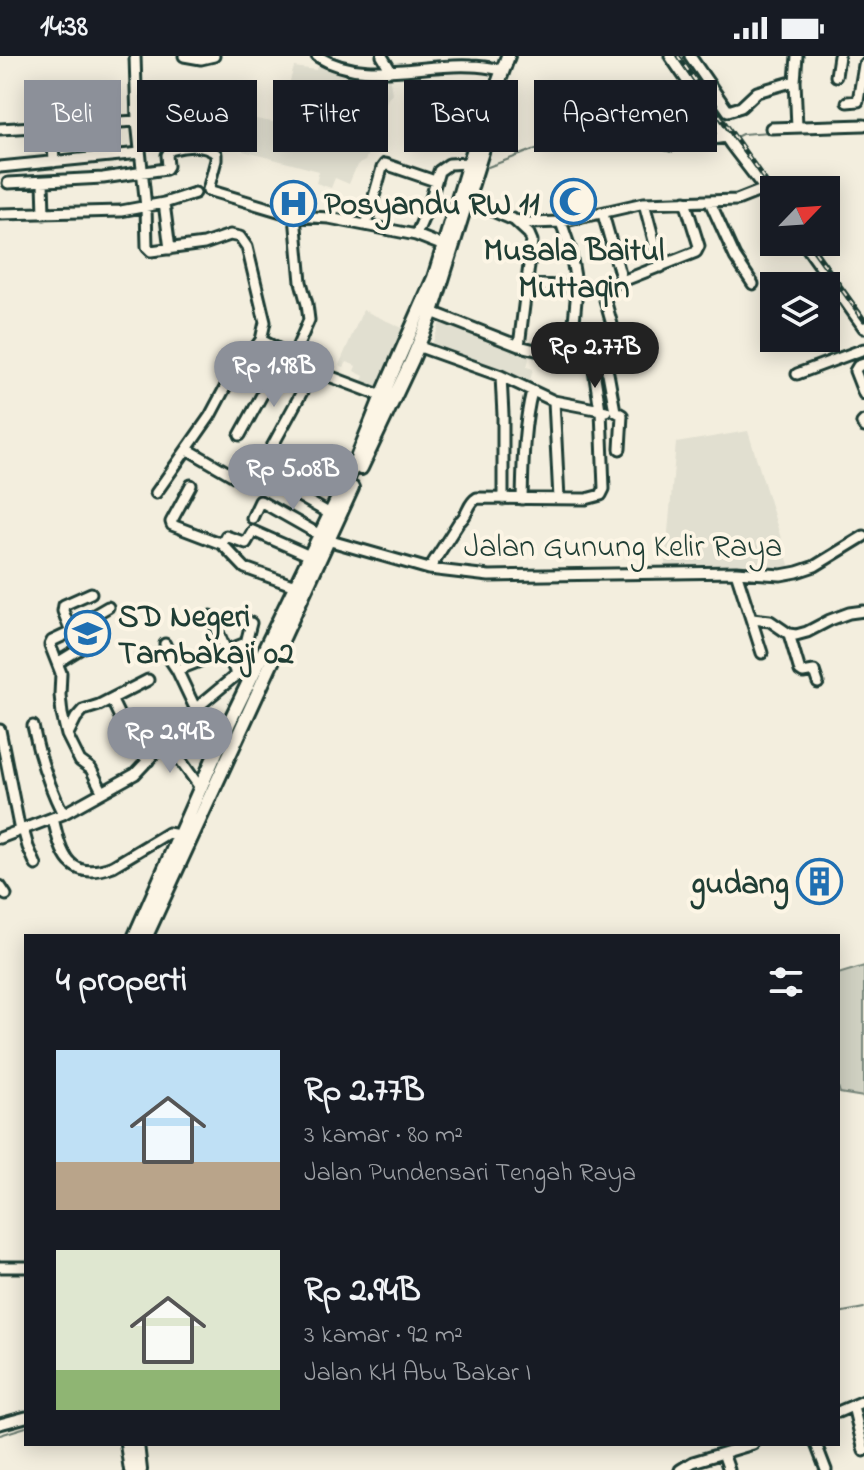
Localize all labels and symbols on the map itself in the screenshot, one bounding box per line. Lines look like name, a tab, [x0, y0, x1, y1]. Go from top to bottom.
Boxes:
north arrow	[760, 176, 840, 256]
mosque icon: Musala Baitul Muttaqin	[550, 178, 598, 226]
hospital icon: Posyandu RW 11	[269, 179, 317, 227]
place label: Posyandu RW 11	[324, 183, 539, 231]
place label: Musala Baitul Muttaqin	[484, 229, 664, 313]
pin: Rp 2.77B	[512, 322, 678, 390]
pin: Rp 1.98B	[191, 341, 357, 409]
pin: Rp 5.08B	[210, 444, 376, 512]
street label: Jalan Gunung Kelir Raya	[464, 525, 782, 572]
place label: SD Negeri Tambakaji 02	[118, 595, 294, 679]
school or university icon: SD Negeri Tambakaji 02	[63, 609, 111, 657]
pin: Rp 2.94B	[87, 707, 253, 775]
building icon: gudang	[796, 858, 844, 906]
place label: gudang	[690, 862, 789, 910]

